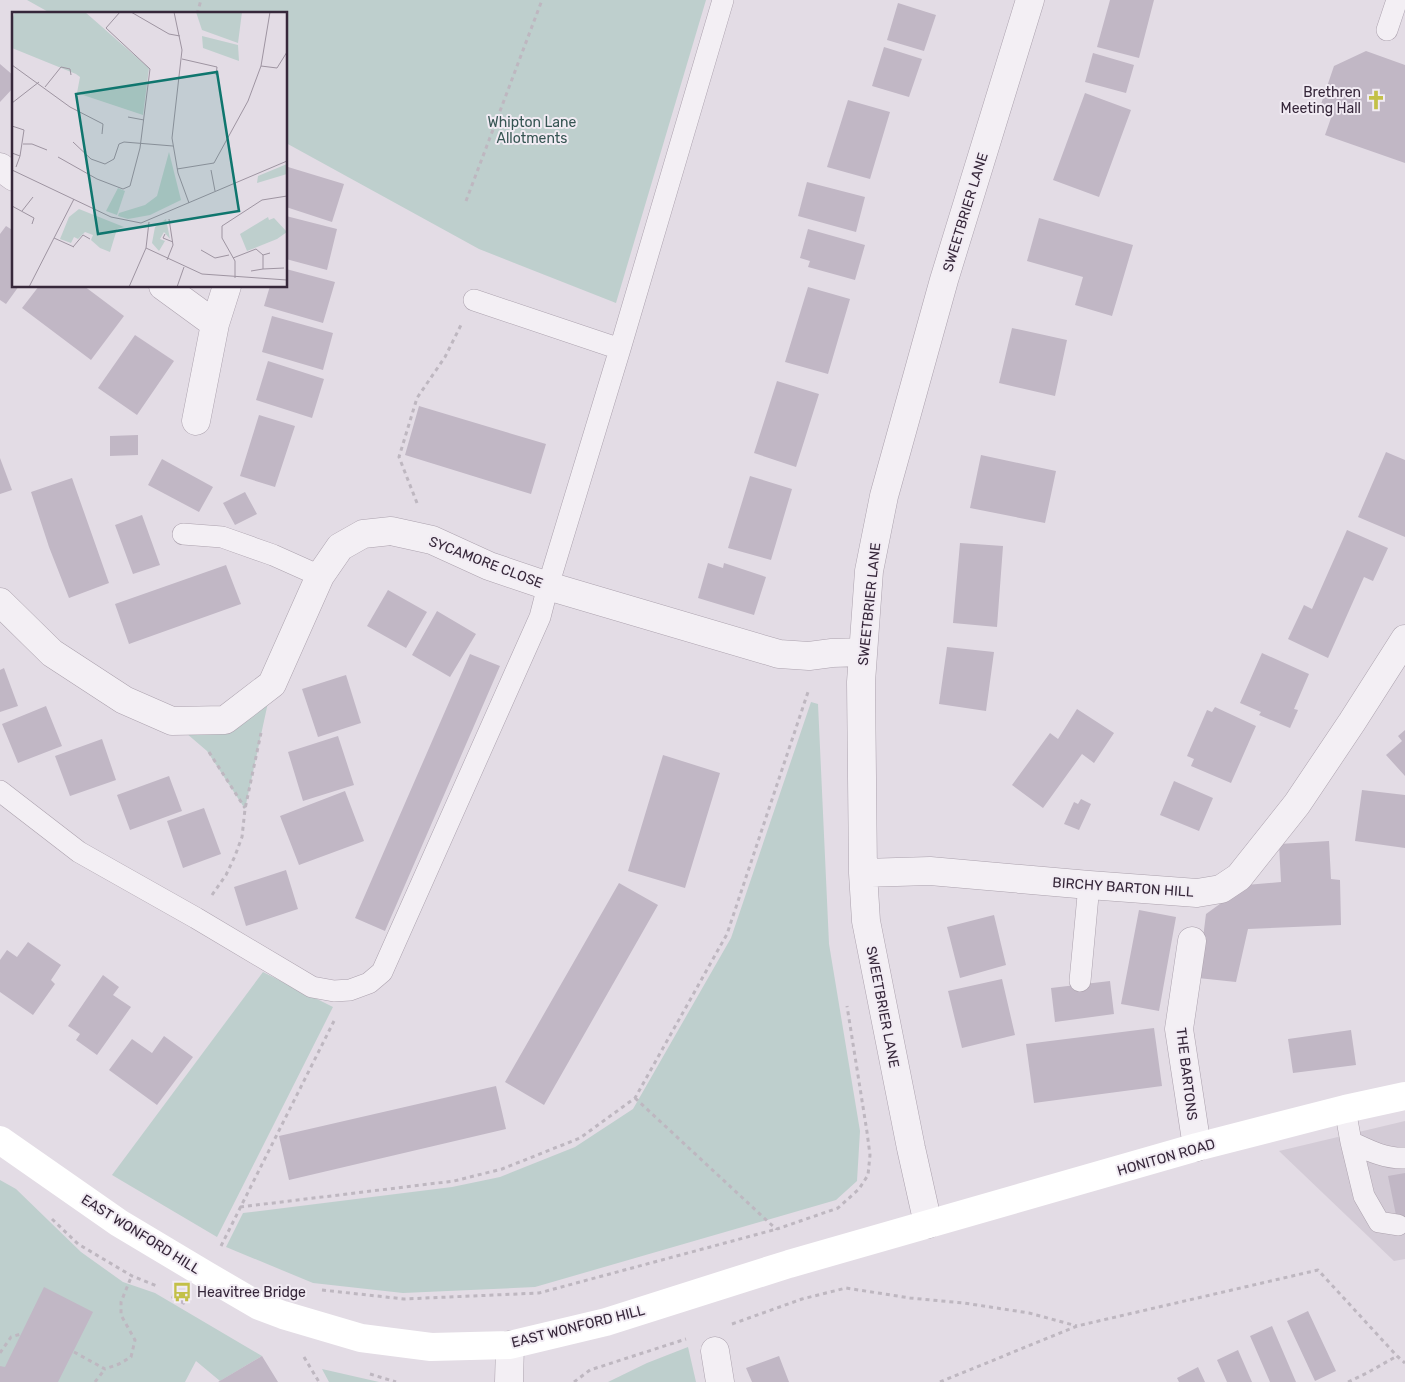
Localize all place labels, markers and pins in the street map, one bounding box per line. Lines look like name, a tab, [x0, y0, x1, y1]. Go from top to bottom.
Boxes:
place label: Brethren Meeting Hall	[1281, 84, 1361, 117]
church icon: Brethren Meeting Hall	[1365, 89, 1387, 111]
bus stop icon: Heavitree Bridge	[171, 1281, 193, 1303]
place label: Heavitree Bridge	[197, 1284, 306, 1301]

